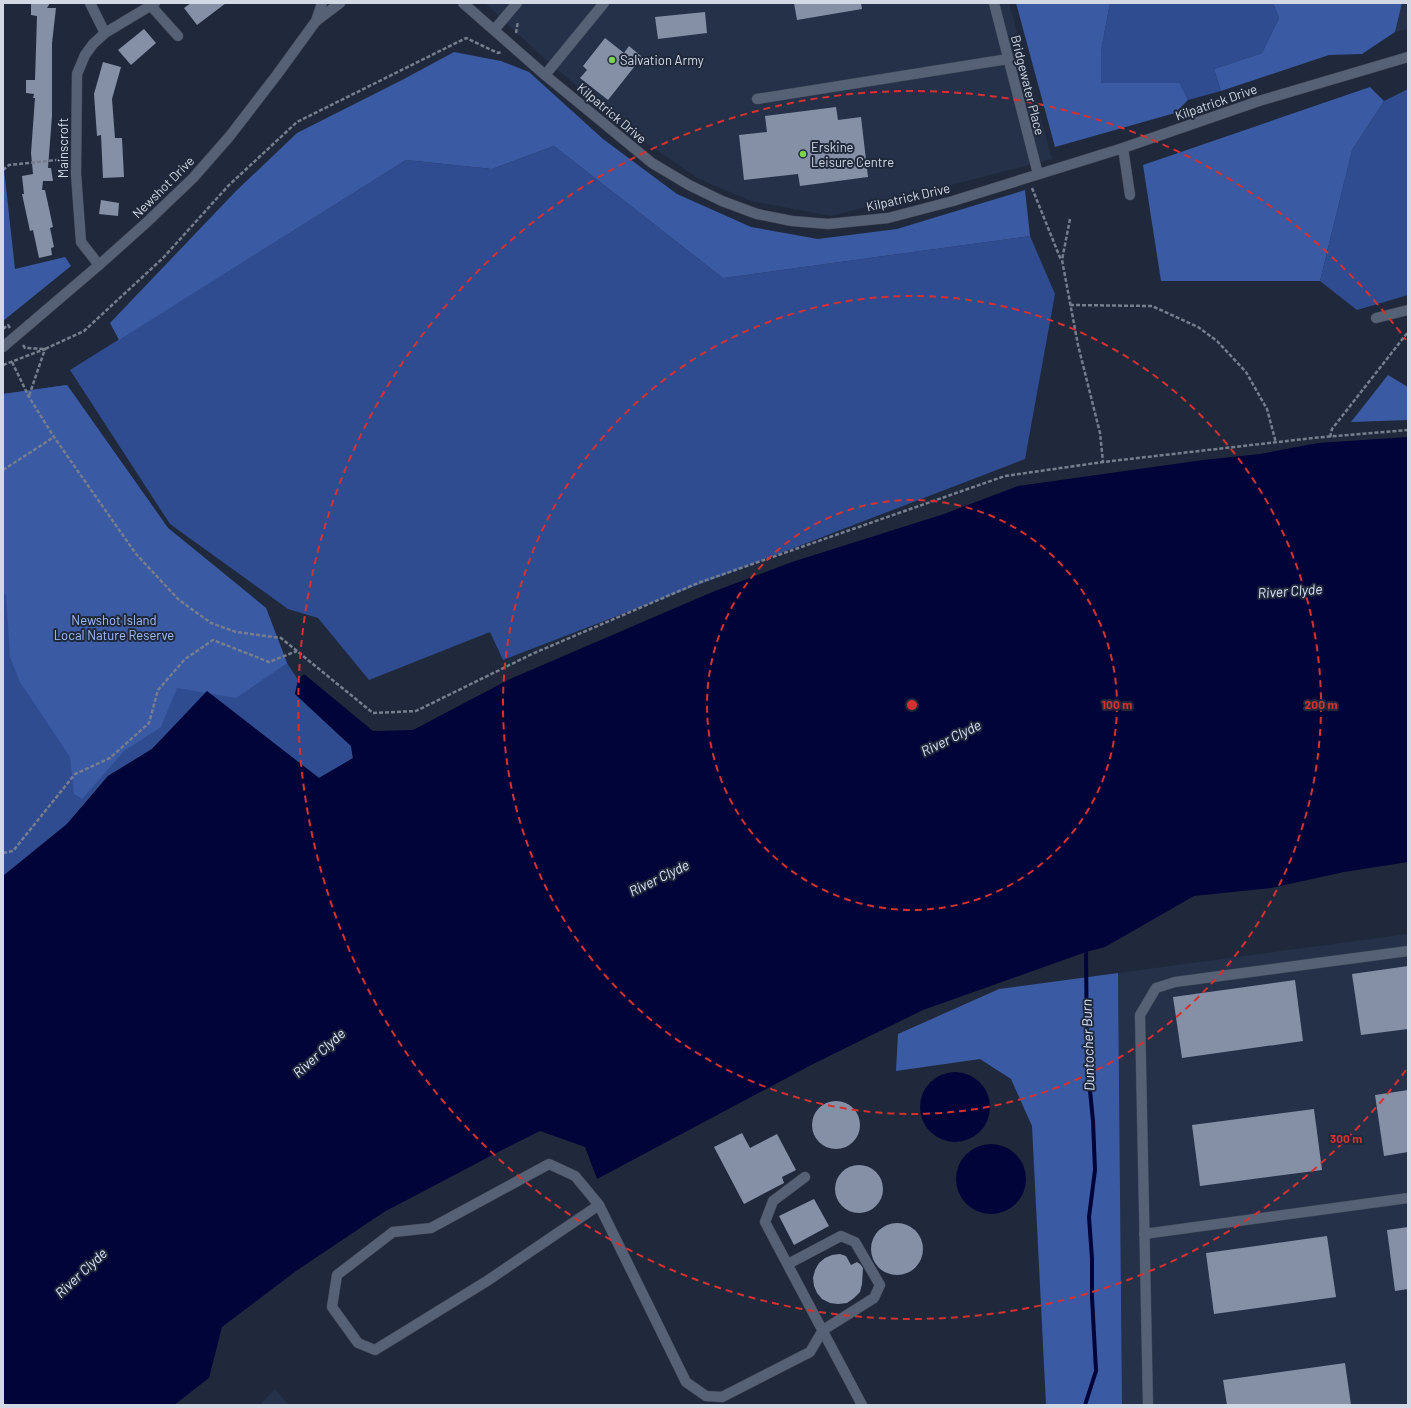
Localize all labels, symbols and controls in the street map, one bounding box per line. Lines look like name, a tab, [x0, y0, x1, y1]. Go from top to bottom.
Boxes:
street label: Bridgewater Place	[1008, 33, 1048, 137]
place label: Salvation Army	[620, 52, 704, 68]
marker: Salvation Army	[607, 55, 617, 65]
street label: Kilpatrick Drive	[574, 79, 650, 147]
street label: Kilpatrick Drive	[1173, 80, 1259, 124]
street label: Mainscroft	[55, 118, 71, 178]
place label: Erskine Leisure Centre	[811, 139, 894, 170]
marker: Erskine Leisure Centre	[798, 149, 808, 159]
street label: Newshot Drive	[129, 153, 197, 221]
street label: Kilpatrick Drive	[864, 180, 952, 214]
water label: River Clyde	[1257, 580, 1323, 601]
park label: Newshot Island Local Nature Reserve	[54, 612, 174, 643]
text: 100 m	[1102, 697, 1132, 711]
text: 200 m	[1305, 697, 1337, 711]
centre of rings	[905, 698, 919, 712]
water label: River Clyde	[918, 716, 984, 759]
water label: River Clyde	[626, 856, 692, 899]
water label: Duntocher Burn	[1077, 999, 1098, 1091]
water label: River Clyde	[289, 1025, 348, 1081]
text: 300 m	[1330, 1131, 1362, 1145]
water label: River Clyde	[51, 1244, 110, 1301]

